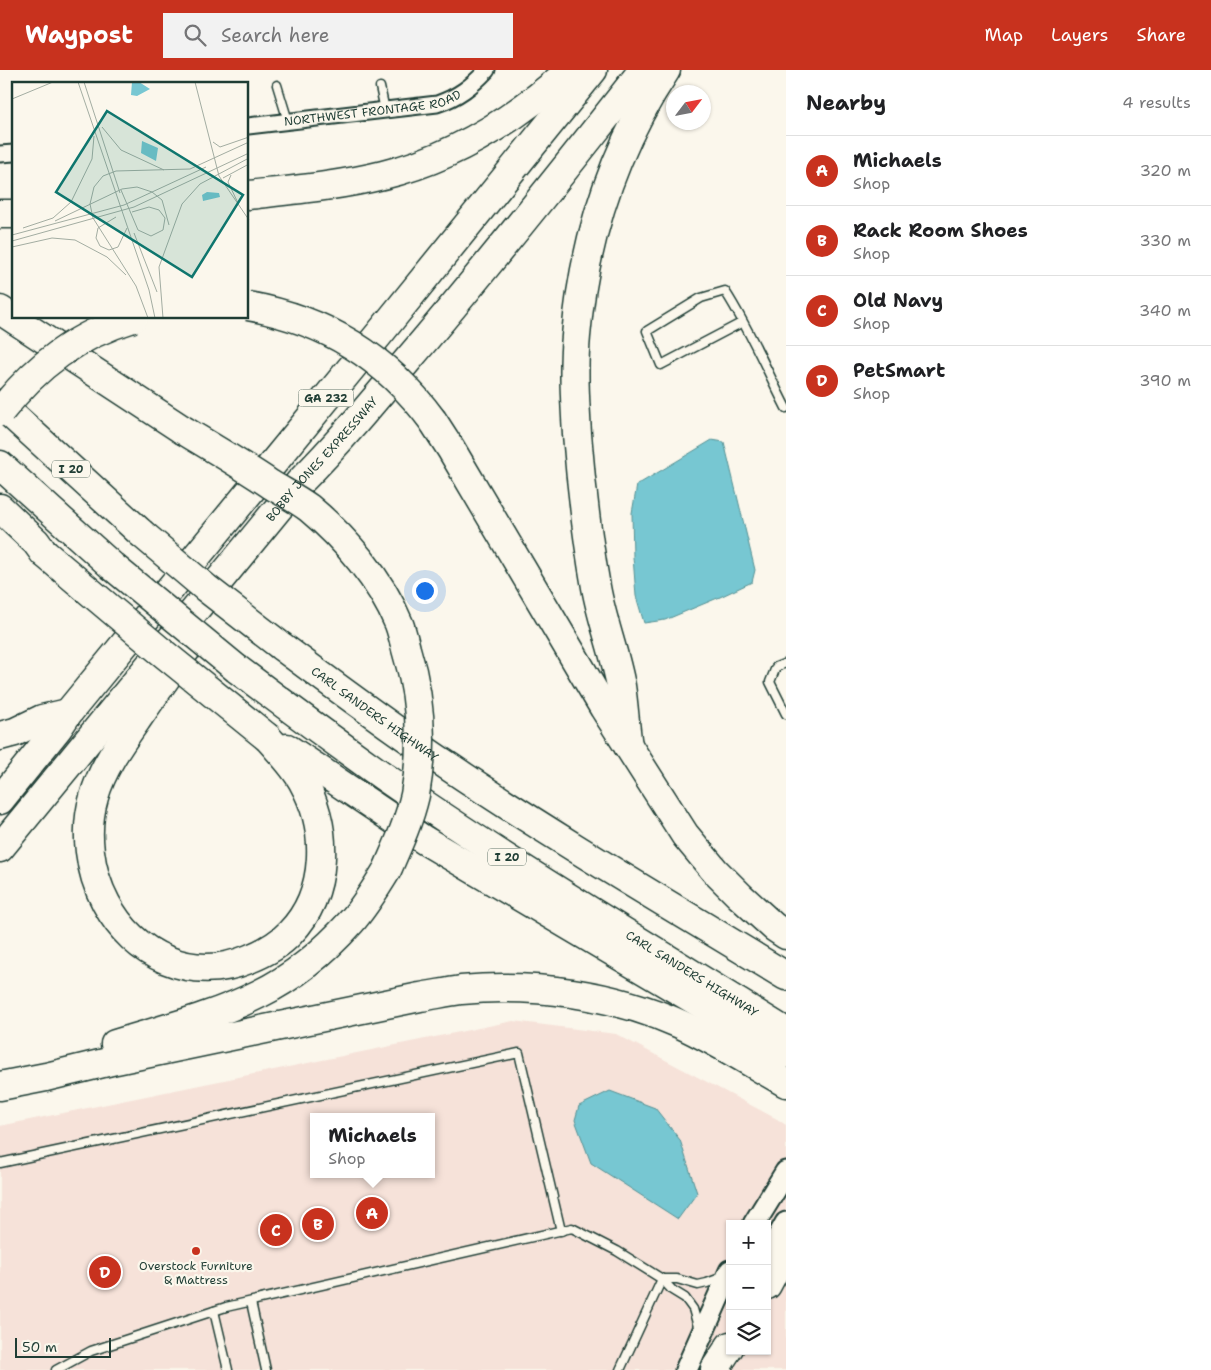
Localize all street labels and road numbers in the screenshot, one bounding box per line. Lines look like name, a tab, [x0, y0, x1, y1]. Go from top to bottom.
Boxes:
street label: NORTHWEST FRONTAGE ROAD	[283, 86, 464, 130]
road number: GA 232	[298, 389, 354, 406]
street label: BOBBY JONES EXPRESSWAY	[263, 393, 382, 525]
road number: I 20	[52, 460, 90, 478]
street label: CARL SANDERS HIGHWAY	[308, 663, 442, 766]
road number: I 20	[488, 849, 526, 866]
street label: CARL SANDERS HIGHWAY	[623, 927, 762, 1021]

